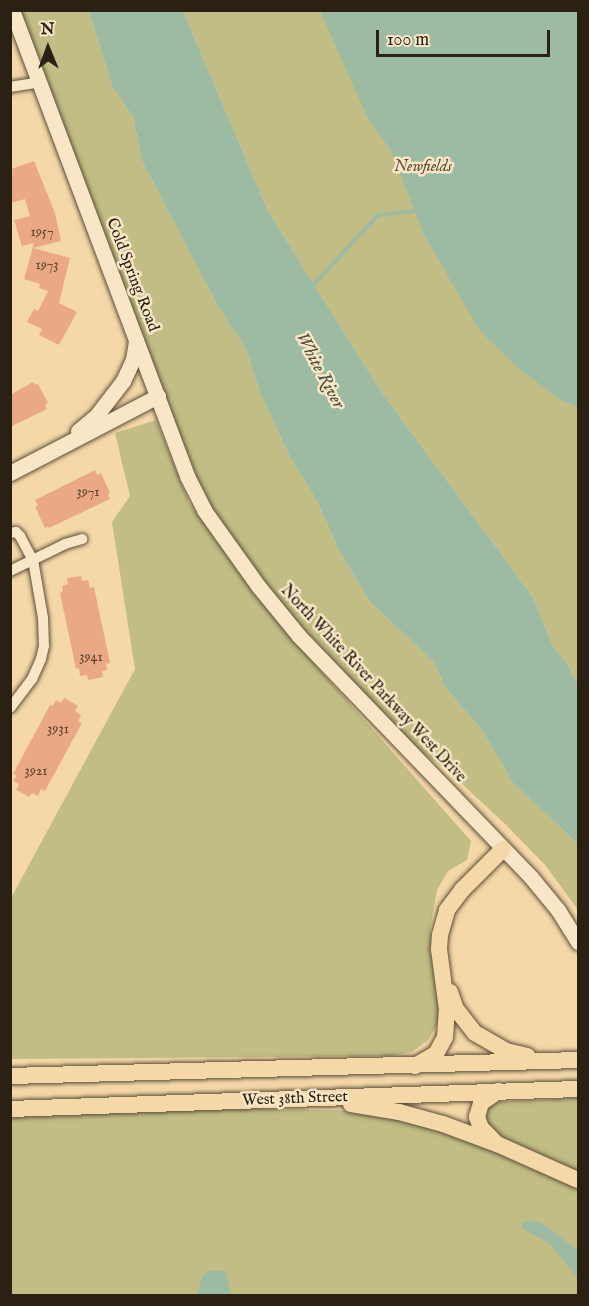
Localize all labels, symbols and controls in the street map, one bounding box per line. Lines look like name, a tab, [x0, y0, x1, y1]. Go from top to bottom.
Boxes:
north arrow	[18, 18, 78, 78]
scale bar	[379, 18, 553, 56]
text: N	[41, 20, 55, 40]
text: 100 m	[387, 29, 429, 52]
park label: Newfields	[394, 157, 452, 177]
street label: Cold Spring Road	[102, 215, 162, 335]
house number: 1957	[31, 224, 53, 240]
house number: 1973	[35, 257, 59, 273]
water label: White River	[290, 329, 348, 413]
house number: 3971	[76, 484, 100, 500]
street label: North White River Parkway West Drive	[276, 581, 470, 787]
house number: 3941	[79, 649, 103, 665]
house number: 3931	[47, 721, 69, 737]
house number: 3921	[24, 763, 48, 779]
street label: West 38th Street	[242, 1088, 348, 1110]

